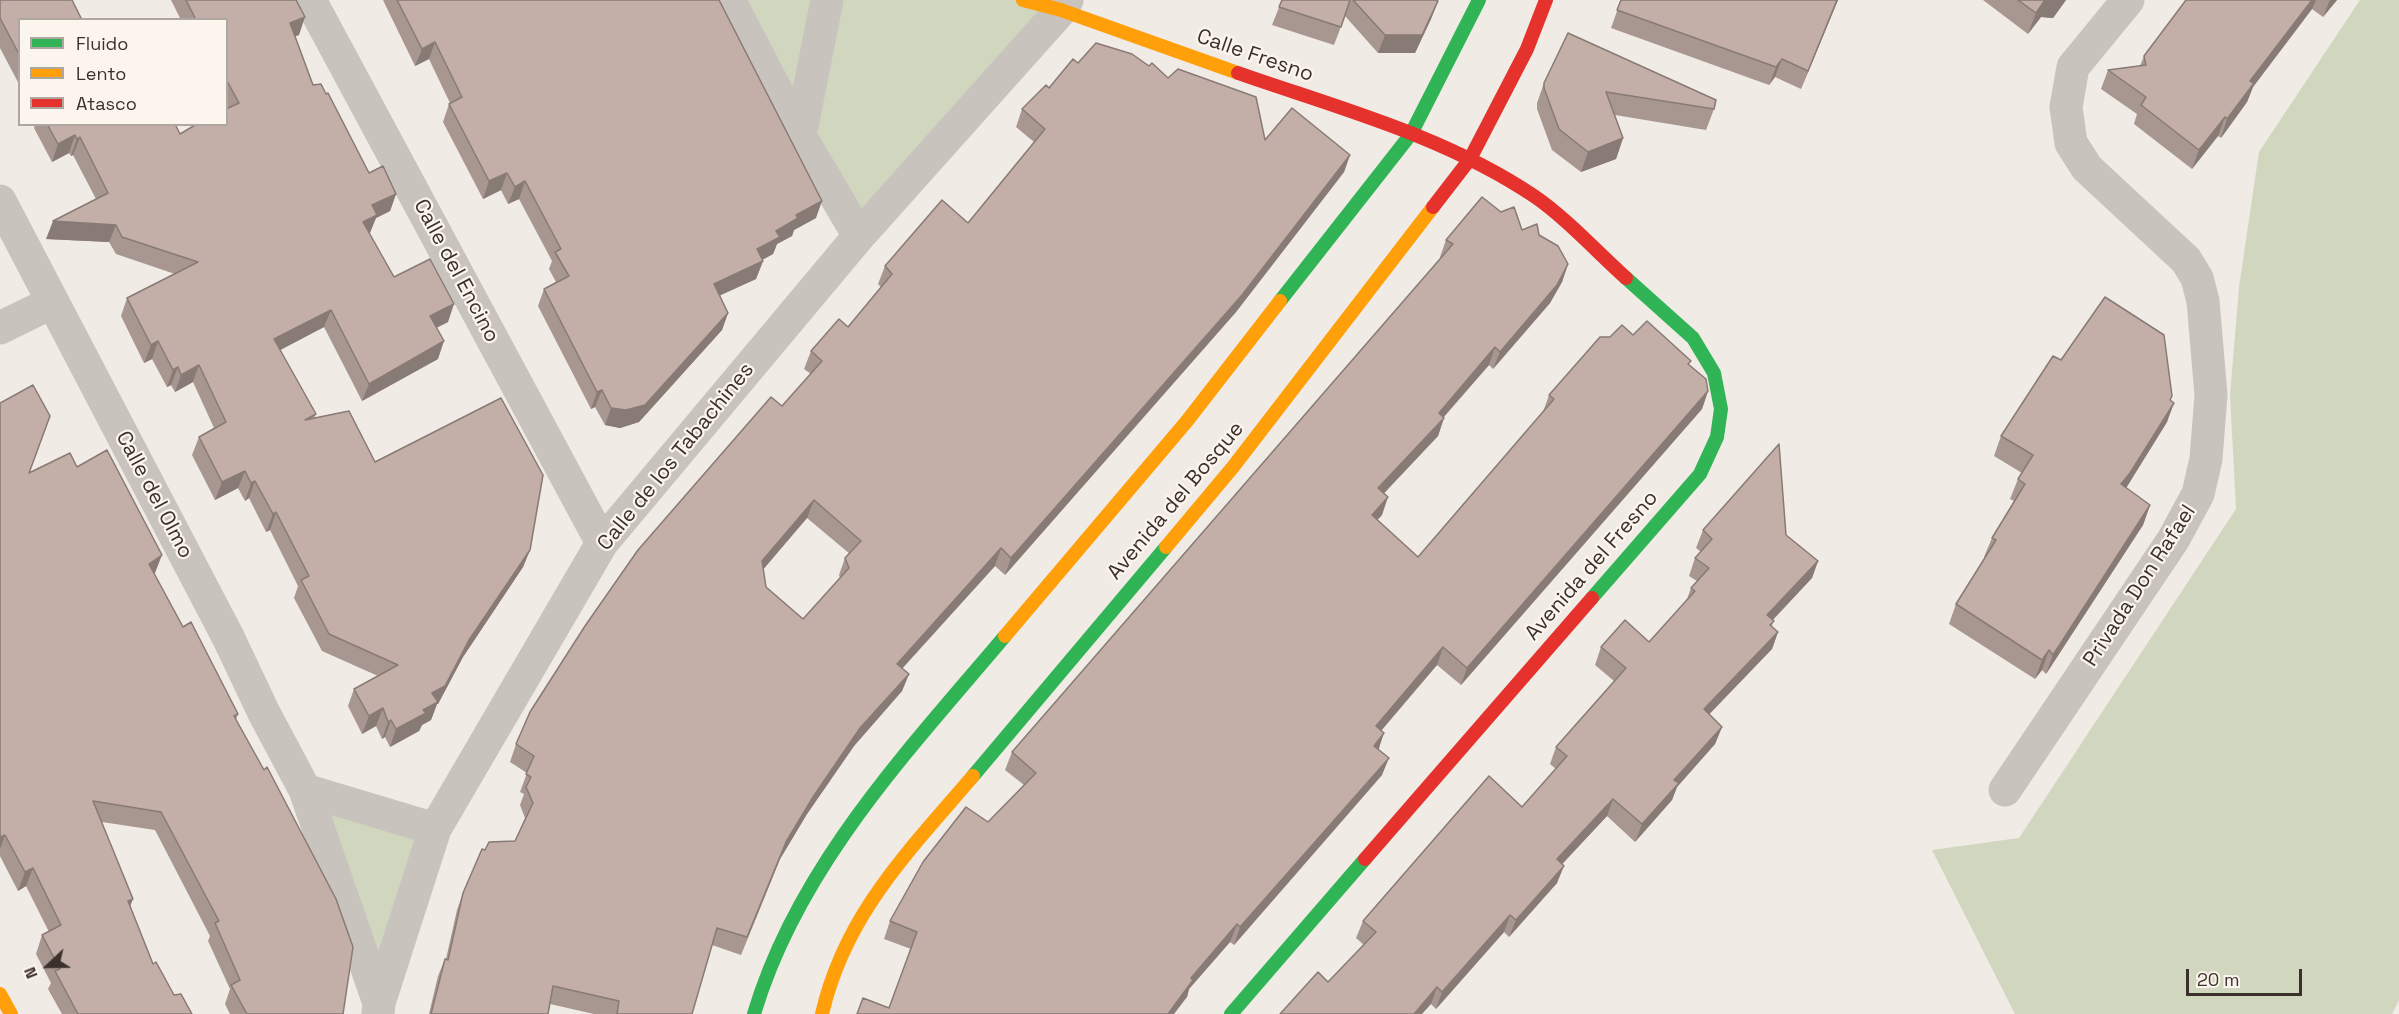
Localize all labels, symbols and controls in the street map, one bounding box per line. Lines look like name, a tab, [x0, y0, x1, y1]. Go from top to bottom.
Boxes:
legend	[18, 18, 228, 126]
street label: Calle Fresno	[1193, 24, 1317, 88]
text: Fluido	[76, 32, 128, 55]
text: Lento	[76, 62, 126, 85]
text: Atasco	[76, 92, 137, 115]
street label: Calle del Encino	[408, 195, 504, 347]
street label: Calle de los Tabachines	[592, 358, 760, 556]
street label: Avenida del Bosque	[1103, 417, 1249, 585]
street label: Calle del Olmo	[110, 427, 198, 563]
street label: Avenida del Fresno	[1520, 486, 1664, 646]
street label: Privada Don Rafael	[2078, 500, 2202, 672]
north arrow	[18, 936, 78, 996]
scale bar	[2189, 957, 2304, 995]
text: N	[19, 964, 43, 982]
text: 20 m	[2197, 968, 2240, 991]

